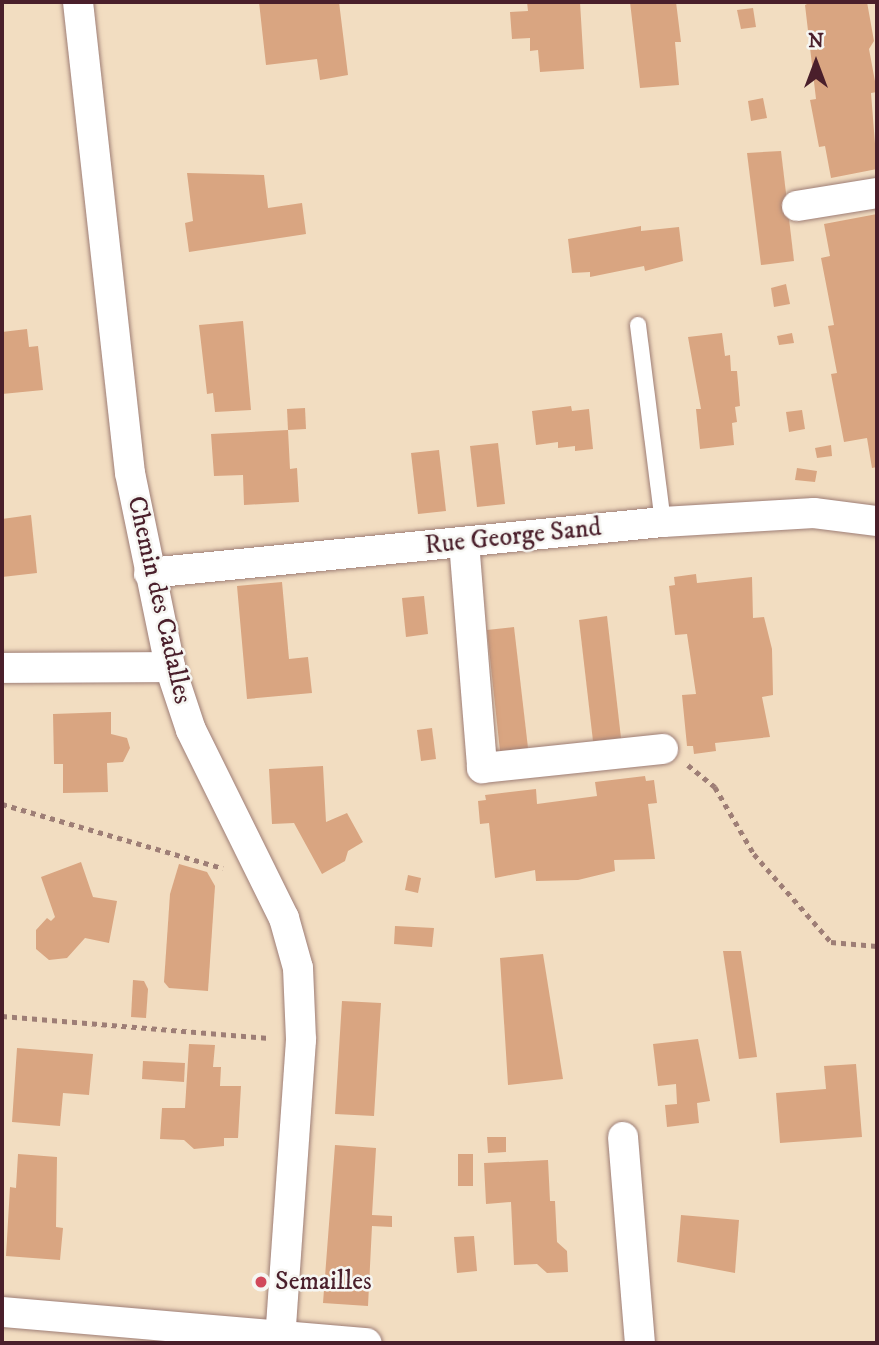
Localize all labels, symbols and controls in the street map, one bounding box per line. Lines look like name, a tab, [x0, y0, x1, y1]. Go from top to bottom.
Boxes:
north arrow	[781, 28, 851, 98]
text: N	[808, 30, 824, 53]
street label: Chemin des Cadalles	[120, 493, 198, 707]
street label: Rue George Sand	[423, 512, 603, 562]
place label: Semailles	[275, 1266, 372, 1298]
marker: Semailles	[253, 1274, 269, 1290]

